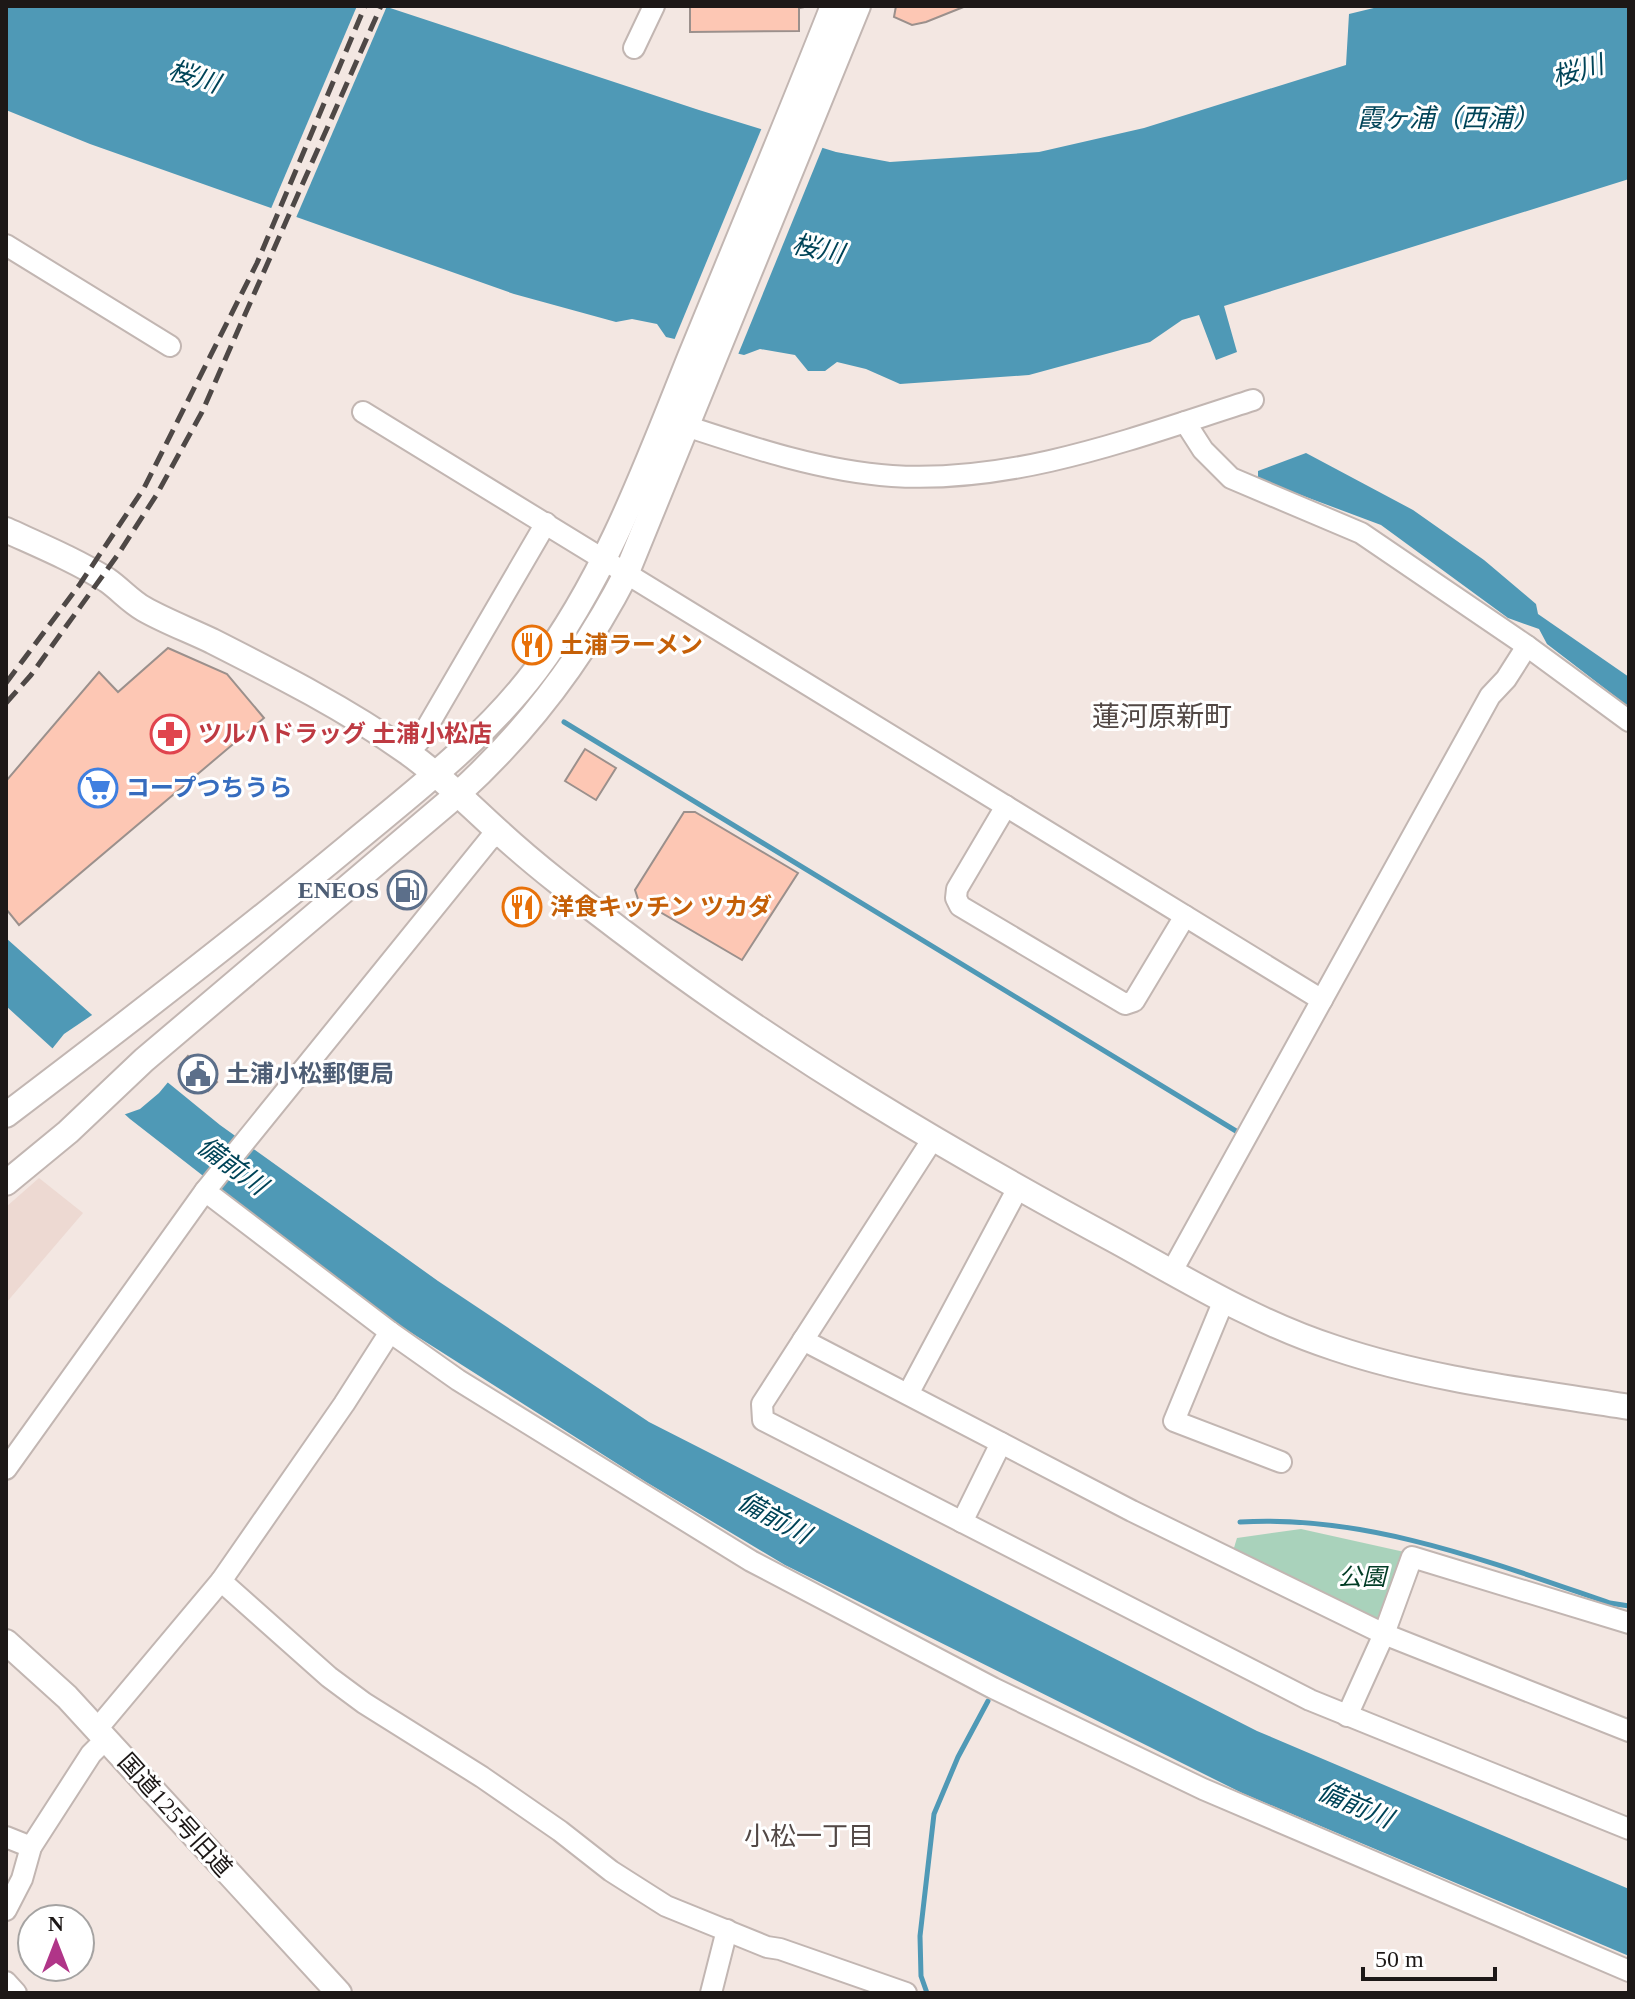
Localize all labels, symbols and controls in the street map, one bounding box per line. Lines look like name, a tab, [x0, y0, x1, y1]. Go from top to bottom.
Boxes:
water label: 桜川	[1549, 49, 1610, 92]
water label: 桜川	[165, 56, 226, 99]
water label: 霞ヶ浦（西浦）	[1357, 104, 1539, 133]
water label: 桜川	[790, 229, 849, 269]
restaurant icon: 土浦ラーメン	[511, 624, 553, 666]
place label: 土浦ラーメン	[560, 632, 703, 658]
district label: 蓮河原新町	[1092, 701, 1232, 732]
pharmacy icon: ツルハドラッグ 土浦小松店	[149, 713, 191, 755]
place label: ツルハドラッグ 土浦小松店	[198, 721, 492, 747]
supermarket icon: コープつちうら	[77, 767, 119, 809]
place label: コープつちうら	[126, 775, 293, 801]
fuel station icon: ENEOS	[386, 869, 428, 911]
place label: ENEOS	[298, 877, 379, 903]
restaurant icon: 洋食キッチン ツカダ	[501, 886, 543, 928]
place label: 洋食キッチン ツカダ	[550, 894, 772, 920]
public building icon: 土浦小松郵便局	[177, 1053, 219, 1095]
place label: 土浦小松郵便局	[226, 1061, 394, 1087]
water label: 備前川	[192, 1131, 274, 1202]
water label: 備前川	[733, 1486, 818, 1551]
park label: 公園	[1338, 1564, 1389, 1590]
street label: 国道125号旧道	[113, 1748, 237, 1882]
water label: 備前川	[1313, 1776, 1399, 1835]
district label: 小松一丁目	[744, 1822, 874, 1851]
north arrow	[16, 1903, 96, 1983]
text: N	[48, 1911, 64, 1936]
scale bar	[1363, 1931, 1495, 1981]
text: 50 m	[1375, 1946, 1424, 1972]

